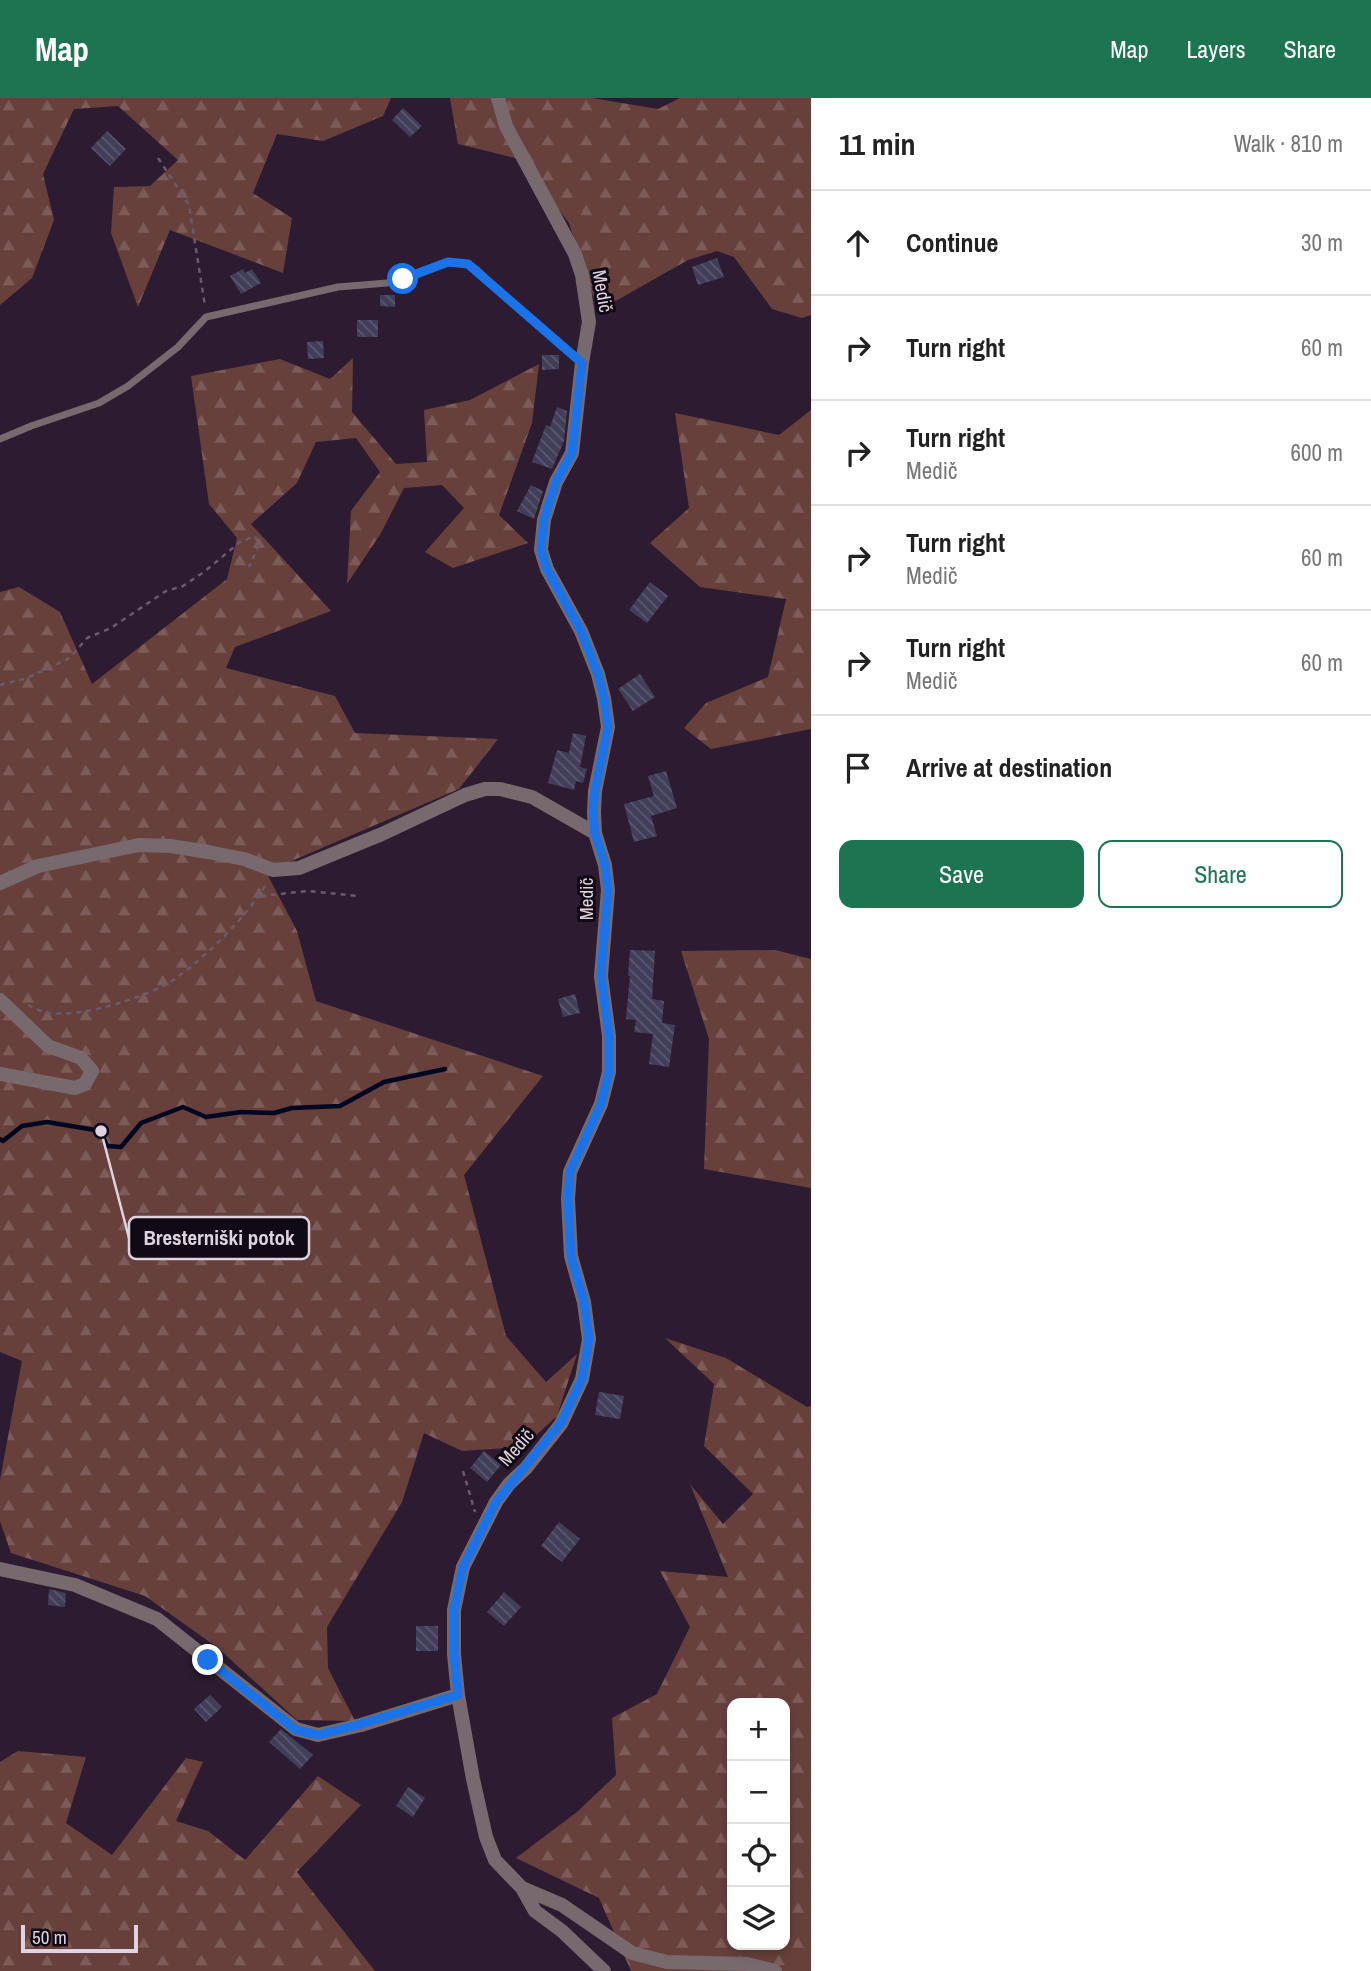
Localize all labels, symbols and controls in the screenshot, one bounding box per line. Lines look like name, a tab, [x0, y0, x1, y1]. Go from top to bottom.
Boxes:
text: Map	[35, 27, 89, 71]
text: Map	[1110, 33, 1148, 65]
text: Layers	[1186, 33, 1245, 65]
text: Share	[1283, 33, 1336, 65]
text: 11 min	[839, 124, 916, 164]
text: Walk · 810 m	[1234, 128, 1343, 159]
icon: ahead	[839, 224, 877, 262]
text: Continue	[906, 225, 998, 260]
text: 30 m	[1301, 227, 1343, 258]
route start	[387, 263, 418, 294]
street label: Medič	[587, 268, 620, 314]
icon: right	[839, 329, 877, 367]
text: Turn right	[906, 330, 1005, 365]
text: 60 m	[1301, 332, 1343, 363]
text: Turn right	[906, 420, 1005, 455]
icon: right	[839, 434, 877, 472]
text: 600 m	[1291, 437, 1343, 468]
text: Medič	[906, 455, 957, 486]
text: Turn right	[906, 525, 1005, 560]
icon: right	[839, 539, 877, 577]
text: 60 m	[1301, 542, 1343, 573]
text: Medič	[906, 560, 957, 591]
text: Turn right	[906, 630, 1005, 665]
icon: right	[839, 644, 877, 682]
text: 60 m	[1301, 647, 1343, 678]
text: Medič	[906, 665, 957, 696]
icon: arrive	[839, 749, 877, 787]
text: Arrive at destination	[906, 750, 1112, 785]
button: Save	[839, 840, 1084, 908]
button: Share	[1098, 840, 1343, 908]
street label: Medič	[573, 878, 599, 920]
callout: Bresterniški potok	[129, 1217, 309, 1259]
text: Bresterniški potok	[143, 1223, 295, 1252]
street label: Medič	[492, 1422, 540, 1472]
route end	[192, 1644, 223, 1675]
map controls	[727, 1698, 790, 1950]
button: +	[727, 1698, 790, 1761]
button: −	[727, 1761, 790, 1824]
button: locate	[727, 1824, 790, 1887]
button: layers	[727, 1887, 790, 1950]
scale bar	[21, 1922, 138, 1954]
text: 50 m	[32, 1924, 67, 1950]

